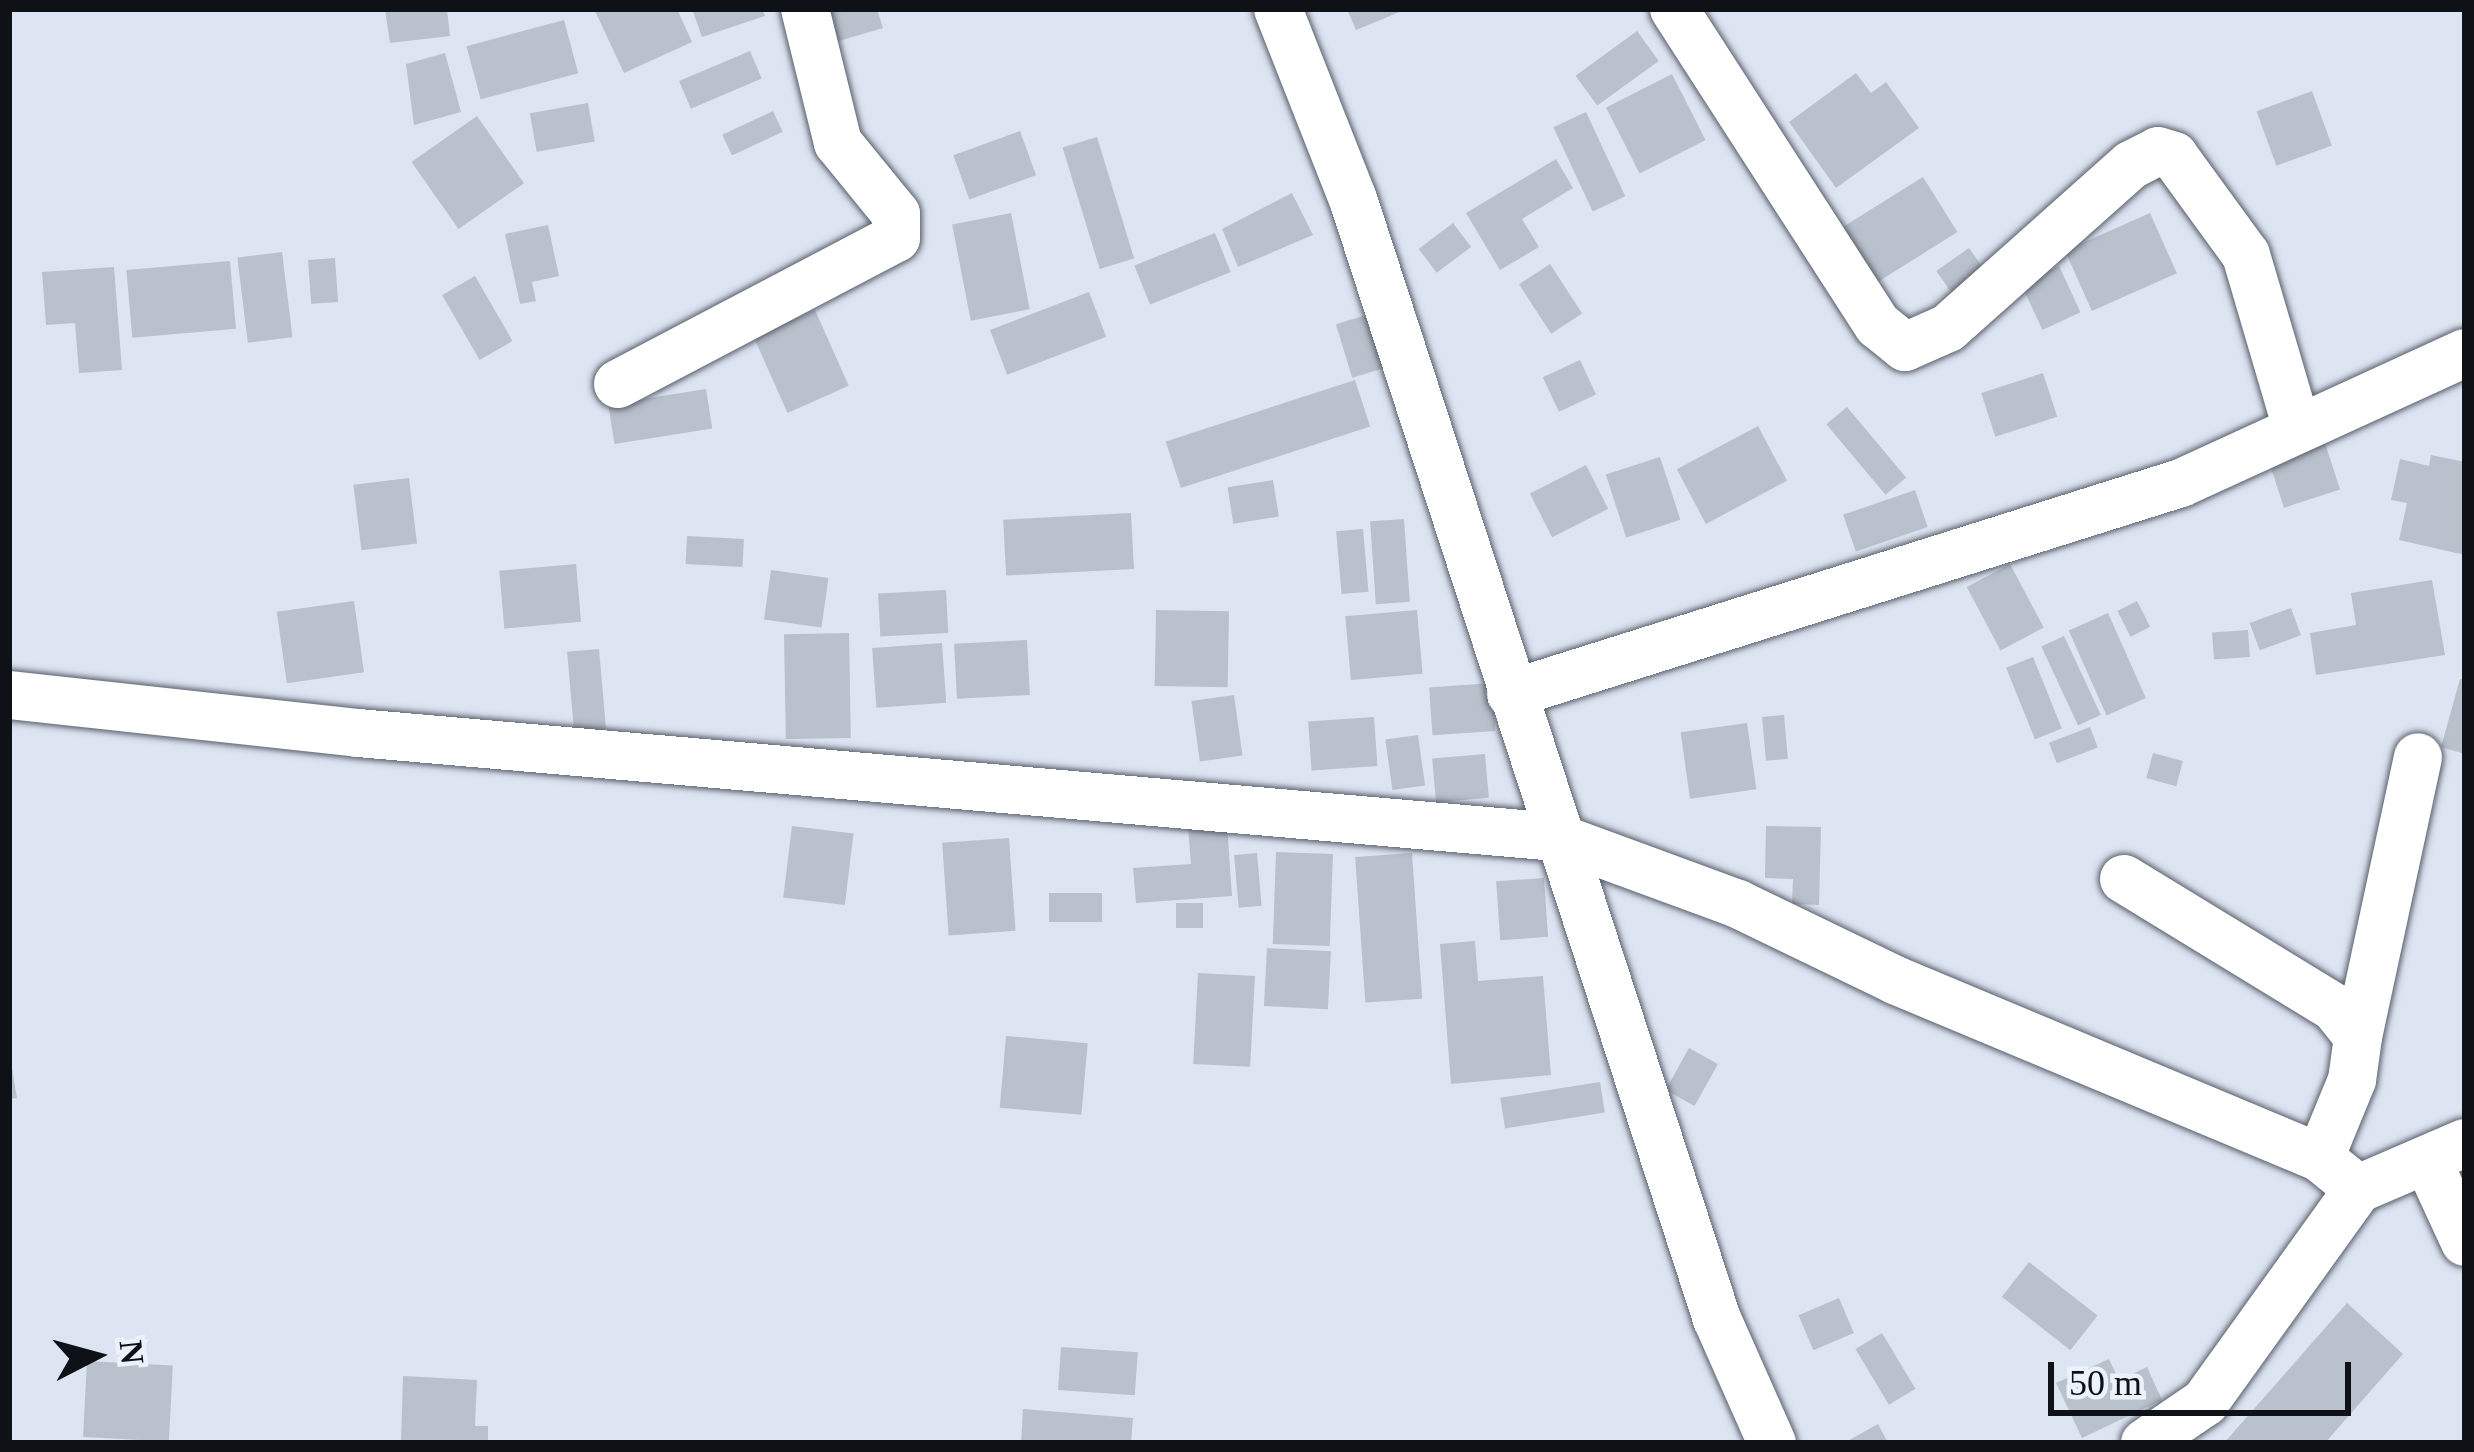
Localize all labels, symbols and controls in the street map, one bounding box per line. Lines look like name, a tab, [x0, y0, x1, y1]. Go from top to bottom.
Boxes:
north arrow	[36, 1296, 156, 1416]
text: N	[113, 1338, 151, 1366]
scale bar	[2054, 1338, 2357, 1412]
text: 50 m	[2069, 1363, 2142, 1403]

